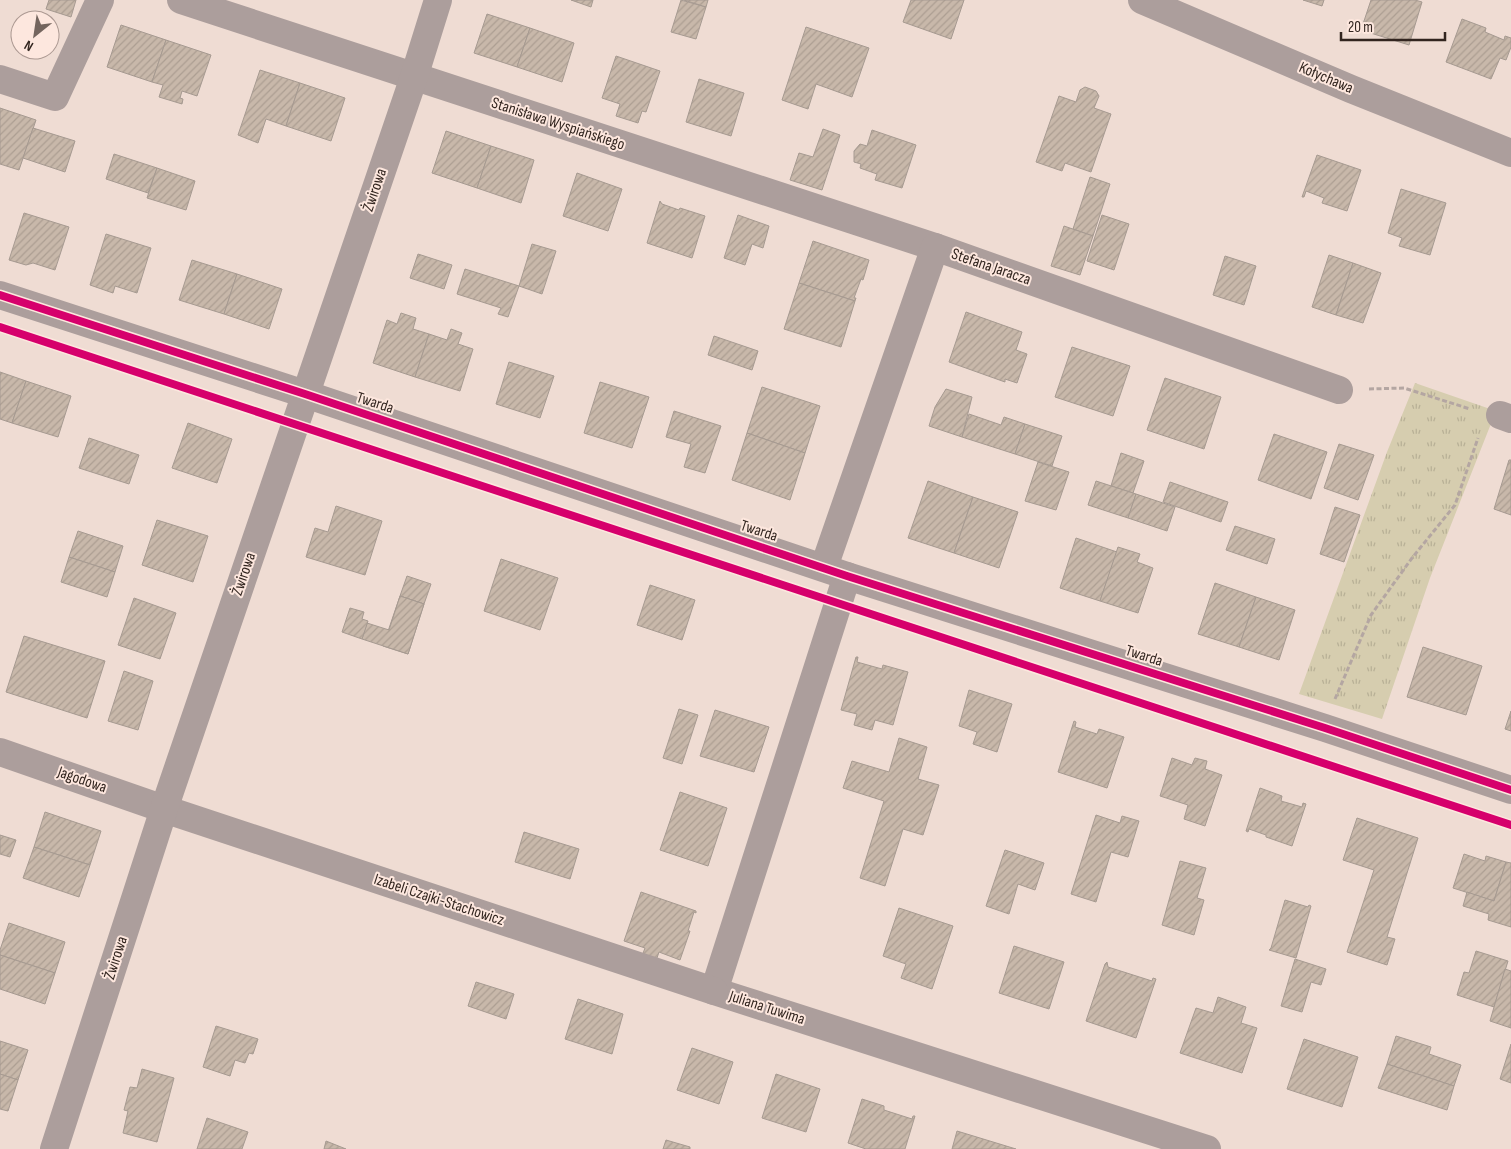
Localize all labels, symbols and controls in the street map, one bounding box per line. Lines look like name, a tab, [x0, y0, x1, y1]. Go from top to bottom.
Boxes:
north arrow	[10, 10, 60, 60]
scale bar	[1341, 10, 1445, 42]
text: 20 m	[1348, 18, 1373, 37]
text: N	[21, 37, 36, 55]
street label: Kołychawa	[1296, 58, 1356, 98]
street label: Stanisława Wyspiańskiego	[489, 93, 627, 155]
street label: Żwirowa	[359, 166, 391, 214]
street label: Stefana Jaracza	[949, 245, 1033, 289]
street label: Twarda	[354, 388, 396, 418]
street label: Twarda	[738, 516, 780, 546]
street label: Żwirowa	[228, 550, 260, 598]
street label: Twarda	[1123, 641, 1165, 671]
street label: Jagodowa	[54, 762, 109, 797]
street label: Izabeli Czajki-Stachowicz	[371, 870, 507, 930]
street label: Żwirowa	[100, 934, 132, 982]
street label: Juliana Tuwima	[726, 987, 807, 1029]

